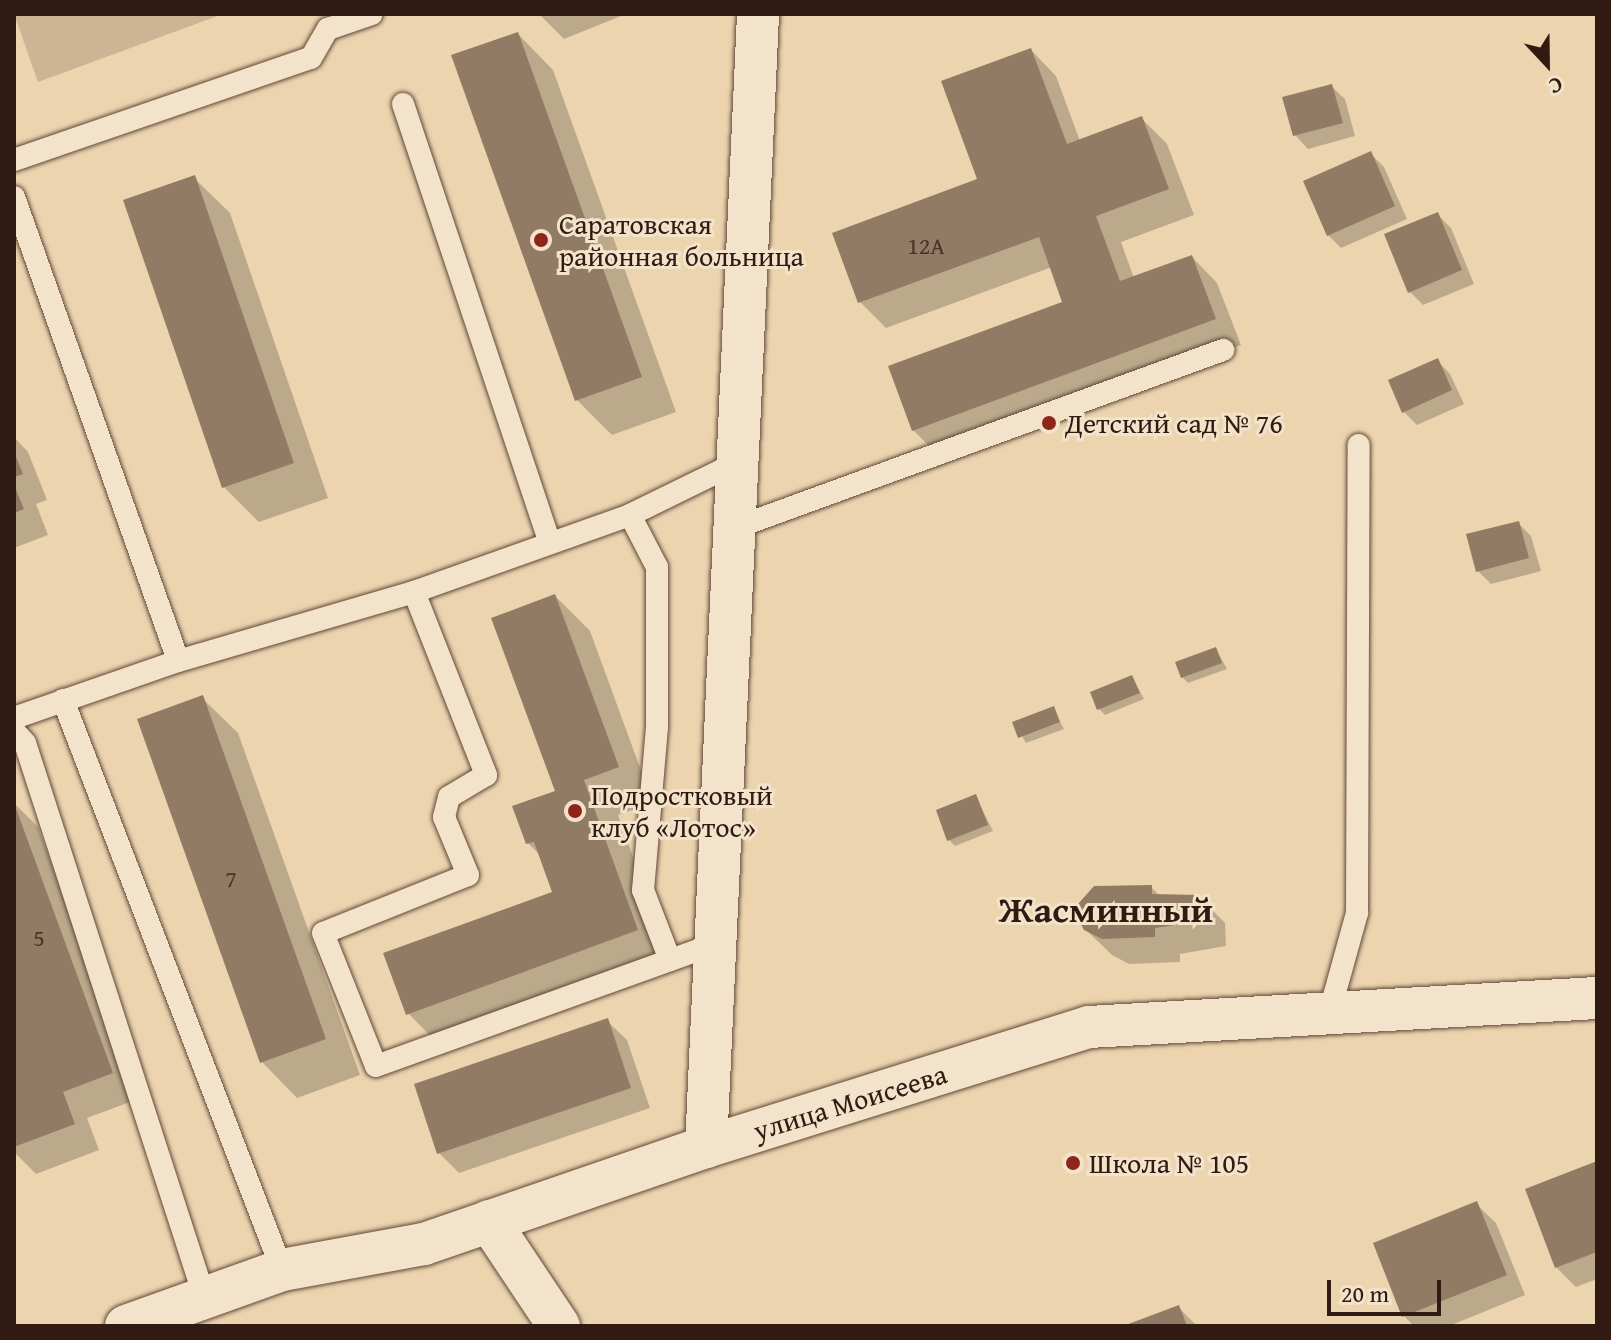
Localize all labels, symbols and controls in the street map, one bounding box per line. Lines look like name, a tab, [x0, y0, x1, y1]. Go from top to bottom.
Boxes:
north arrow	[1507, 24, 1587, 104]
text: С	[1544, 69, 1568, 103]
place label: Саратовская районная больница	[559, 207, 804, 273]
marker: Саратовская районная больница	[530, 229, 552, 251]
house number: 12А	[907, 232, 945, 260]
place label: Детский сад № 76	[1065, 406, 1283, 440]
marker: Детский сад № 76	[1040, 414, 1058, 432]
place label: Подростковый клуб «Лотос»	[591, 778, 773, 844]
marker: Подростковый клуб «Лотос»	[566, 802, 584, 820]
house number: 7	[225, 865, 237, 893]
district label: Жасминный	[999, 887, 1213, 931]
house number: 5	[33, 924, 45, 952]
street label: улица Моисеева	[749, 1057, 951, 1147]
place label: Школа № 105	[1089, 1146, 1249, 1180]
marker: Школа № 105	[1064, 1154, 1082, 1172]
scale bar	[1331, 1264, 1445, 1314]
text: 20 m	[1341, 1276, 1389, 1311]

